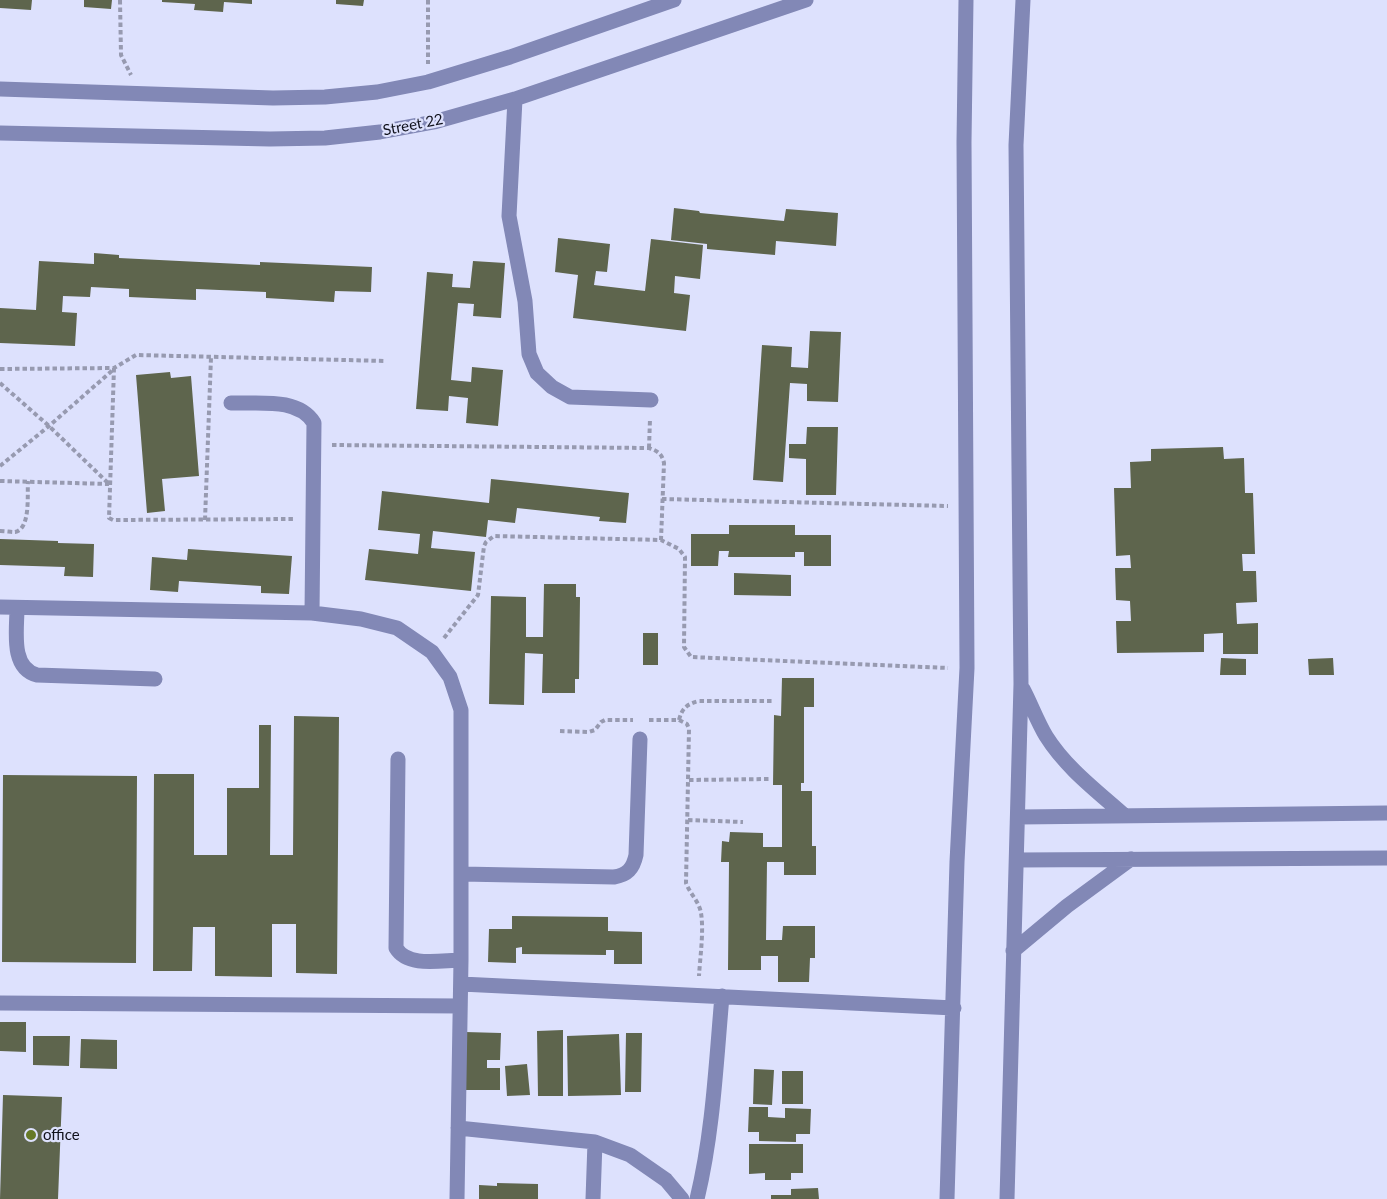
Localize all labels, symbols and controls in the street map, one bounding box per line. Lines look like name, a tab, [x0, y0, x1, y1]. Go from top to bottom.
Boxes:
street label: Street 22	[381, 110, 445, 140]
place label: office	[43, 1126, 80, 1144]
marker: office	[24, 1128, 38, 1142]

